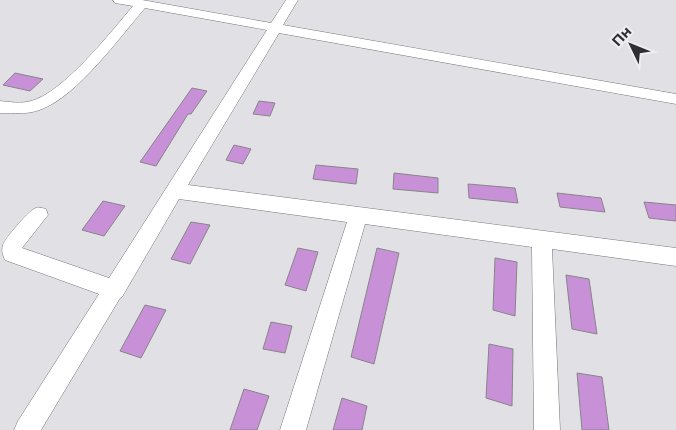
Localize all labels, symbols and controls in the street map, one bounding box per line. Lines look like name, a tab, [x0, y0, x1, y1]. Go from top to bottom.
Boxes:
north arrow	[606, 20, 656, 70]
text: Пн	[608, 22, 635, 50]

